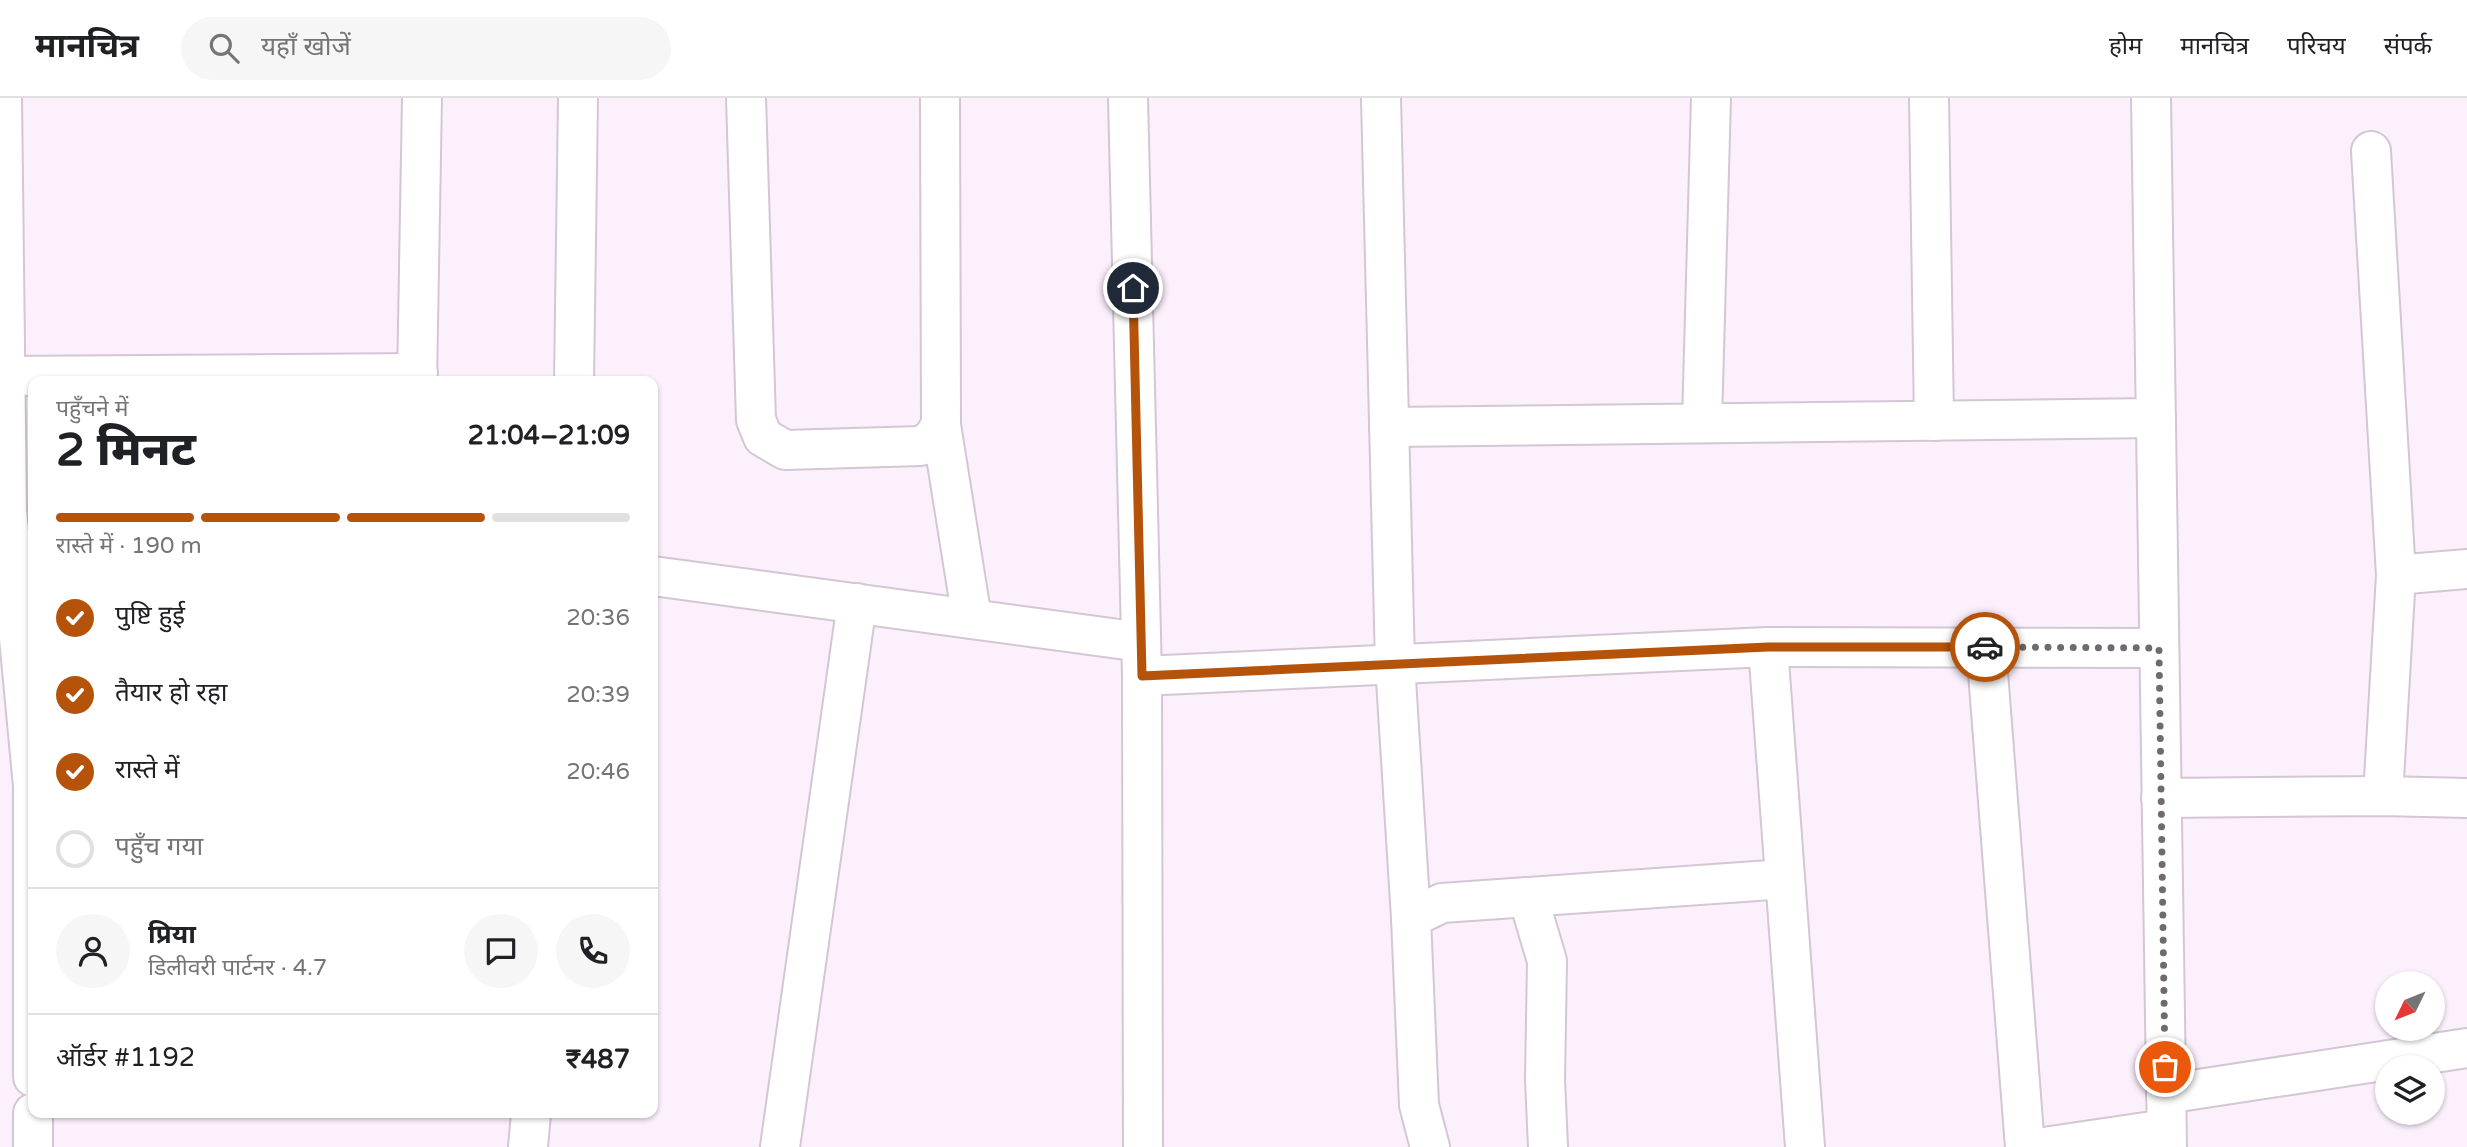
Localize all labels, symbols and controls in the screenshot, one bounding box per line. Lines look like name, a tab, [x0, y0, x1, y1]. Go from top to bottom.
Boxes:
search box	[181, 17, 671, 80]
text: मानचित्र	[35, 27, 139, 66]
icon: search	[205, 29, 243, 67]
text: यहाँ खोजें	[261, 31, 351, 62]
text: होम	[2109, 32, 2142, 61]
text: मानचित्र	[2180, 32, 2249, 61]
text: परिचय	[2287, 32, 2346, 61]
text: संपर्क	[2384, 32, 2432, 61]
pin	[1103, 258, 1163, 318]
icon: home	[1114, 269, 1152, 307]
text: पहुँचने में	[56, 395, 128, 423]
text: 21:04–21:09	[468, 420, 630, 451]
text: 2 मिनट	[56, 423, 196, 478]
text: रास्ते में · 190 m	[56, 532, 202, 560]
icon: check	[56, 599, 94, 637]
text: पुष्टि हुई	[115, 600, 185, 631]
text: 20:36	[566, 604, 630, 632]
courier	[1950, 612, 2020, 682]
icon: car	[1966, 628, 2004, 666]
icon: check	[56, 676, 94, 714]
text: तैयार हो रहा	[115, 677, 228, 708]
text: 20:39	[566, 681, 630, 709]
icon: check	[56, 753, 94, 791]
text: रास्ते में	[115, 754, 180, 785]
text: 20:46	[566, 758, 630, 786]
text: पहुँच गया	[115, 831, 203, 862]
button: person	[56, 914, 130, 988]
button: chat	[464, 914, 538, 988]
button: phone	[556, 914, 630, 988]
text: प्रिया	[148, 919, 196, 950]
text: डिलीवरी पार्टनर · 4.7	[148, 954, 327, 982]
north arrow	[2375, 971, 2445, 1041]
map controls	[2375, 971, 2445, 1125]
pin	[2135, 1037, 2195, 1097]
text: ऑर्डर #1192	[56, 1042, 195, 1073]
text: ₹487	[566, 1044, 630, 1075]
icon: bag	[2146, 1048, 2184, 1086]
button: layers	[2375, 1055, 2445, 1125]

